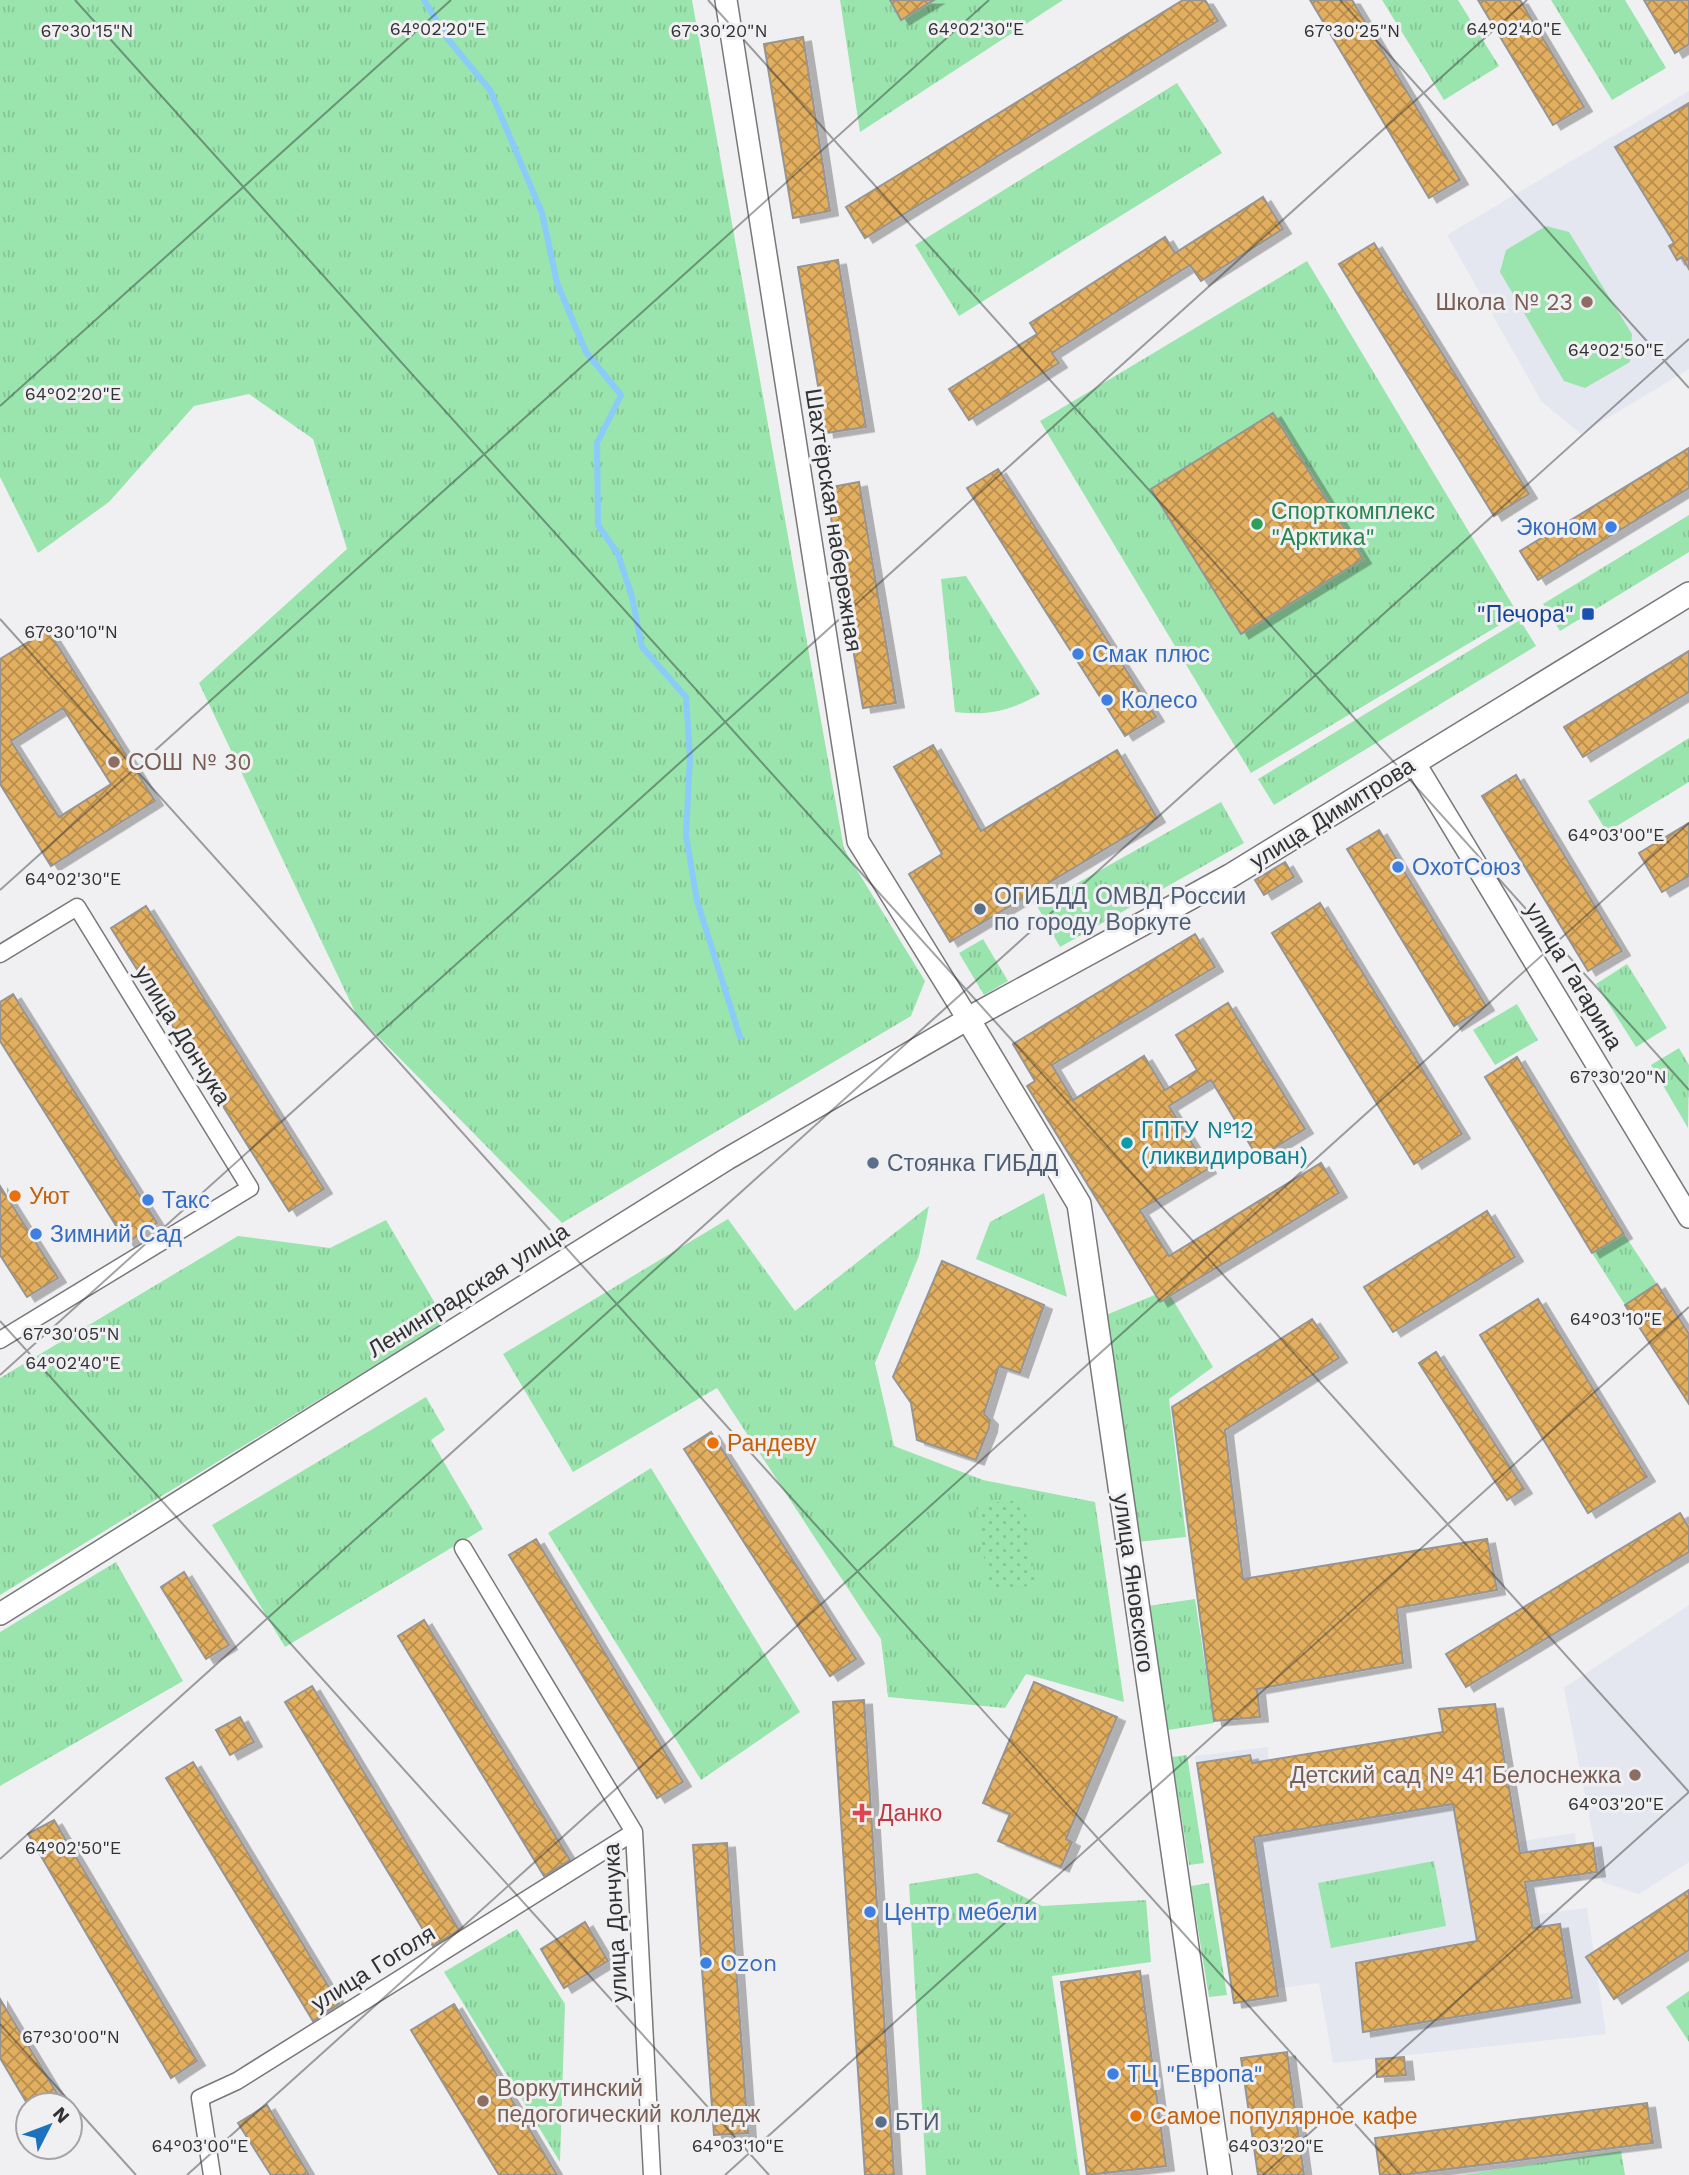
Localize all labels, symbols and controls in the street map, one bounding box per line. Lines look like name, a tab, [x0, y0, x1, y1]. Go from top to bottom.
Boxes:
text: 64°02'20"E	[390, 18, 486, 39]
text: 64°02'30"E	[928, 18, 1024, 39]
text: 64°02'40"E	[1466, 18, 1562, 39]
text: 67°30'15"N	[40, 20, 134, 41]
text: 67°30'20"N	[670, 20, 768, 41]
text: 67°30'25"N	[1304, 20, 1400, 41]
place label: Школа № 23	[1435, 289, 1573, 316]
marker: Школа № 23	[1579, 294, 1595, 310]
text: 64°02'50"E	[1568, 339, 1664, 360]
text: 64°02'20"E	[25, 383, 121, 404]
street label: Шахтёрская набережная	[799, 386, 868, 654]
place label: Спорткомплекс "Арктика"	[1271, 498, 1435, 551]
place label: Эконом	[1516, 514, 1597, 541]
marker: Спорткомплекс "Арктика"	[1249, 516, 1265, 532]
marker: Эконом	[1603, 519, 1619, 535]
place label: "Печора"	[1477, 601, 1574, 628]
marker: "Печора"	[1580, 606, 1596, 622]
text: 67°30'10"N	[24, 621, 118, 642]
place label: Смак плюс	[1092, 641, 1210, 668]
marker: Смак плюс	[1070, 646, 1086, 662]
place label: Колесо	[1121, 687, 1197, 714]
marker: Колесо	[1099, 692, 1115, 708]
place label: СОШ № 30	[128, 749, 252, 776]
street label: улица Димитрова	[1245, 752, 1420, 875]
marker: СОШ № 30	[106, 754, 122, 770]
text: 64°03'00"E	[1568, 824, 1664, 845]
place label: ОхотСоюз	[1412, 854, 1521, 881]
marker: ОхотСоюз	[1390, 859, 1406, 875]
text: 64°02'30"E	[25, 868, 121, 889]
place label: ОГИБДД ОМВД России по городу Воркуте	[994, 883, 1246, 936]
street label: улица Гагарина	[1519, 898, 1628, 1055]
marker: ОГИБДД ОМВД России по городу Воркуте	[972, 901, 988, 917]
street label: улица Дончука	[129, 961, 236, 1110]
text: 67°30'20"N	[1569, 1066, 1667, 1087]
place label: ГПТУ №12 (ликвидирован)	[1141, 1117, 1308, 1170]
marker: ГПТУ №12 (ликвидирован)	[1119, 1135, 1135, 1151]
place label: Стоянка ГИБДД	[887, 1150, 1059, 1177]
marker: Стоянка ГИБДД	[865, 1155, 881, 1171]
place label: Уют	[29, 1183, 70, 1210]
place label: Такс	[162, 1187, 210, 1214]
marker: Уют	[7, 1188, 23, 1204]
marker: Такс	[140, 1192, 156, 1208]
street label: Ленинградская улица	[363, 1217, 574, 1363]
place label: Зимний Сад	[50, 1221, 182, 1248]
marker: Зимний Сад	[28, 1226, 44, 1242]
text: 64°03'10"E	[1570, 1308, 1662, 1329]
text: 67°30'05"N	[22, 1323, 120, 1344]
text: 64°02'40"E	[25, 1352, 121, 1373]
place label: Рандеву	[727, 1430, 817, 1457]
marker: Рандеву	[705, 1435, 721, 1451]
street label: улица Яновского	[1108, 1492, 1159, 1674]
place label: Детский сад № 41 Белоснежка	[1290, 1762, 1621, 1789]
marker: Детский сад № 41 Белоснежка	[1627, 1767, 1643, 1783]
text: 64°03'20"E	[1568, 1793, 1664, 1814]
place label: Данко	[878, 1800, 942, 1827]
marker: Данко	[852, 1803, 872, 1823]
text: 64°02'50"E	[25, 1837, 121, 1858]
street label: улица Дончука	[598, 1843, 633, 2003]
place label: Центр мебели	[884, 1899, 1037, 1926]
marker: Центр мебели	[862, 1904, 878, 1920]
street label: улица Гоголя	[306, 1920, 440, 2017]
place label: Ozon	[720, 1950, 777, 1977]
marker: Ozon	[698, 1955, 714, 1971]
text: 67°30'00"N	[22, 2026, 120, 2047]
place label: ТЦ "Европа"	[1127, 2061, 1263, 2088]
marker: ТЦ "Европа"	[1105, 2066, 1121, 2082]
place label: Воркутинский педогогический колледж	[497, 2075, 761, 2128]
north arrow	[14, 2091, 84, 2161]
marker: Воркутинский педогогический колледж	[475, 2093, 491, 2109]
text: N	[48, 2102, 75, 2128]
place label: Самое популярное кафе	[1150, 2103, 1417, 2130]
marker: Самое популярное кафе	[1128, 2108, 1144, 2124]
place label: БТИ	[895, 2109, 940, 2136]
marker: БТИ	[873, 2114, 889, 2130]
text: 64°03'00"E	[152, 2135, 248, 2156]
text: 64°03'10"E	[692, 2135, 784, 2156]
text: 64°03'20"E	[1228, 2135, 1324, 2156]

